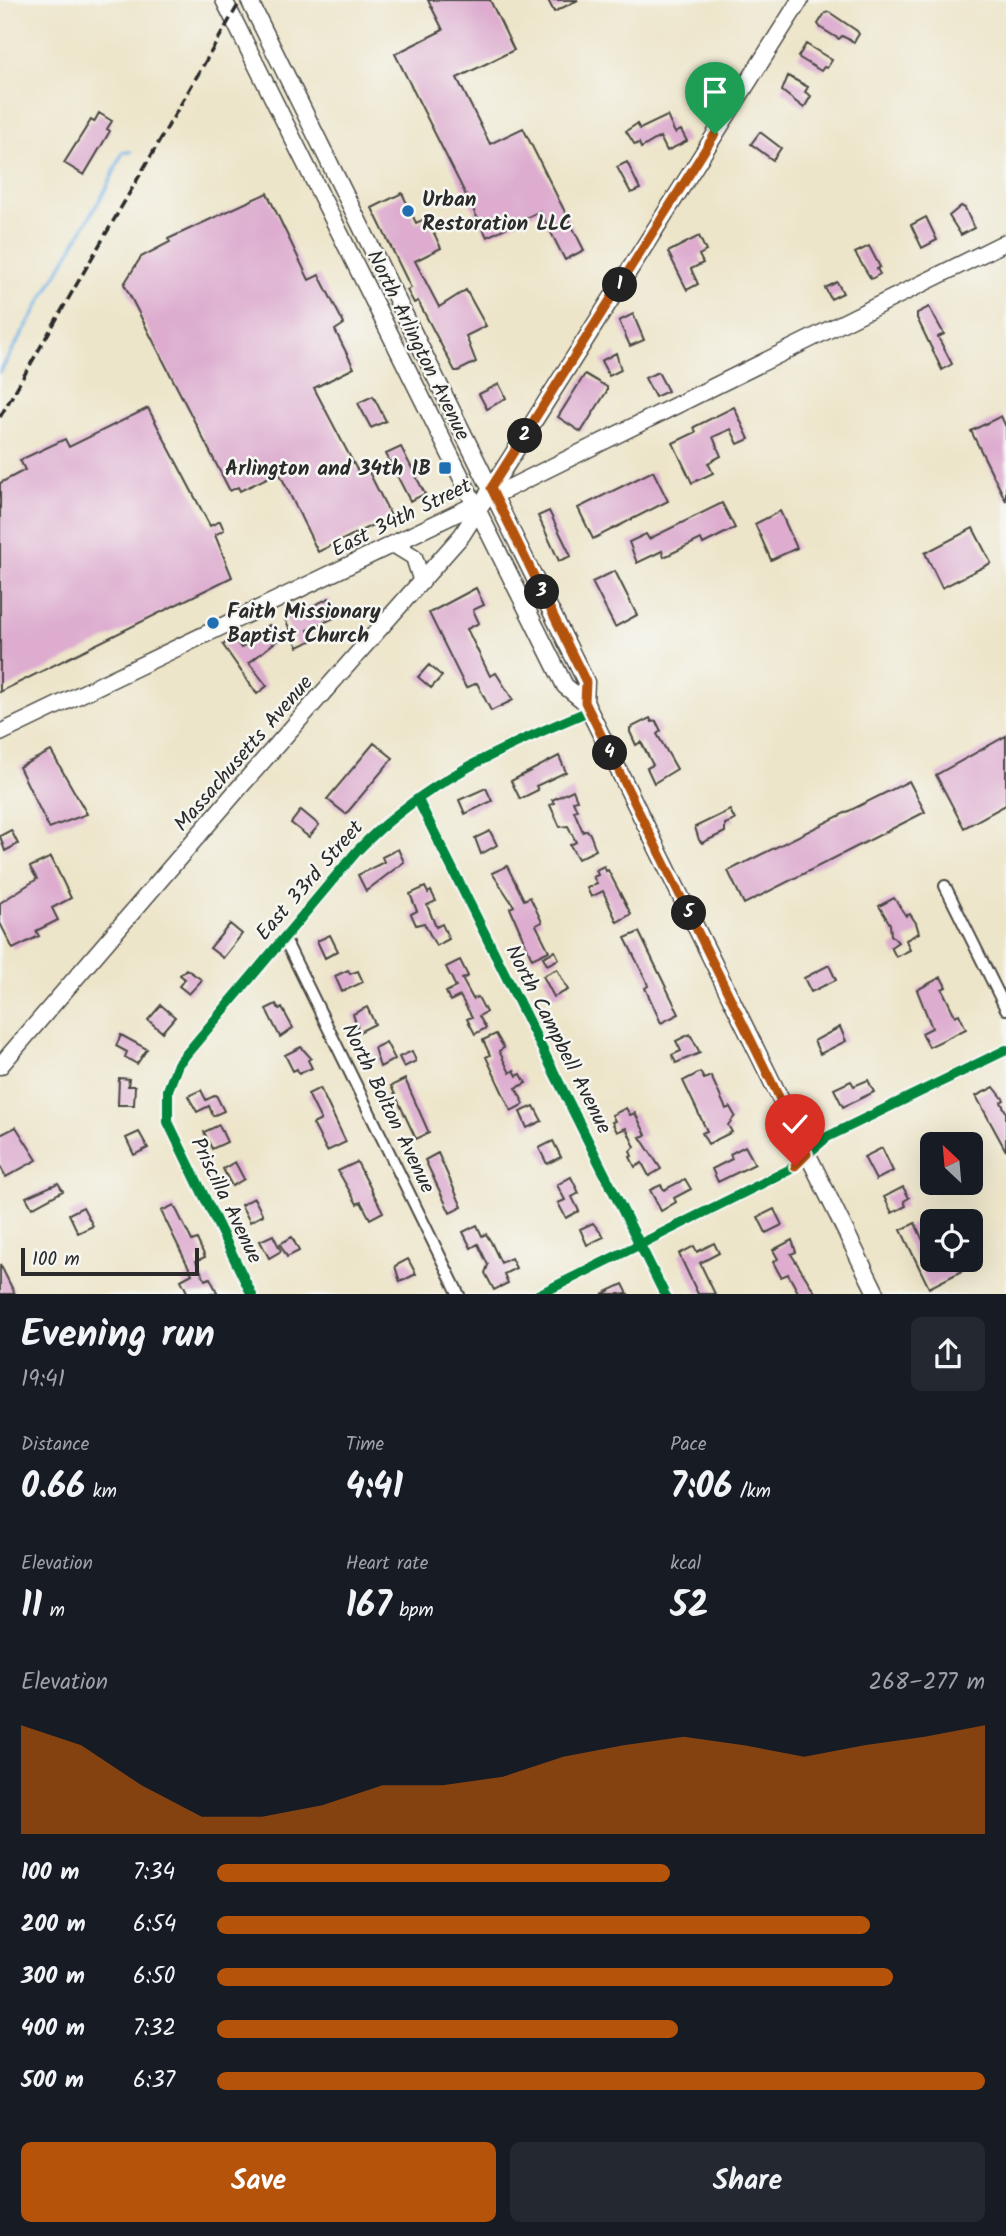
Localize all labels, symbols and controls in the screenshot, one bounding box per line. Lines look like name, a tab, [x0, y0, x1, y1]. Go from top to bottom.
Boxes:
pin	[685, 62, 745, 134]
icon: arrive	[696, 73, 734, 111]
place label: Urban Restoration LLC	[422, 184, 572, 241]
marker: Urban Restoration LLC	[400, 203, 416, 219]
street label: North Arlington Avenue	[357, 245, 478, 447]
pin: 1	[602, 268, 638, 302]
text: 1	[617, 269, 622, 299]
pin: 2	[508, 418, 542, 453]
text: 2	[519, 420, 530, 450]
place label: Arlington and 34th IB	[225, 453, 431, 486]
marker: Arlington and 34th IB	[437, 460, 453, 476]
street label: East 34th Street	[326, 470, 478, 567]
pin: 3	[524, 574, 560, 610]
text: 3	[536, 576, 547, 606]
place label: Faith Missionary Baptist Church	[227, 596, 381, 653]
marker: Faith Missionary Baptist Church	[205, 615, 221, 631]
street label: Massachusetts Avenue	[166, 668, 322, 840]
pin: 4	[592, 736, 628, 770]
text: 4	[604, 737, 615, 767]
street label: East 33rd Street	[248, 813, 373, 949]
pin: 5	[672, 895, 706, 930]
text: 5	[684, 897, 693, 927]
street label: North Campbell Avenue	[496, 939, 620, 1141]
street label: North Bolton Avenue	[332, 1018, 443, 1200]
pin	[765, 1094, 825, 1166]
icon: check	[776, 1105, 814, 1143]
street label: Priscilla Avenue	[181, 1132, 271, 1270]
north arrow	[920, 1132, 984, 1195]
map controls	[920, 1132, 983, 1272]
button: locate	[920, 1209, 983, 1272]
text: 100 m	[32, 1245, 80, 1275]
scale bar	[21, 1246, 200, 1277]
text: Evening run	[21, 1306, 215, 1366]
button: share	[911, 1317, 985, 1391]
text: 19:41	[21, 1362, 65, 1398]
text: Distance	[21, 1430, 89, 1460]
text: Time	[346, 1430, 384, 1460]
text: Pace	[670, 1430, 707, 1460]
text: 0.66	[21, 1460, 85, 1516]
text: 4:41	[346, 1460, 403, 1516]
text: 7:06	[670, 1460, 732, 1516]
text: km	[85, 1477, 117, 1507]
text: /km	[732, 1477, 771, 1507]
text: Elevation	[21, 1549, 93, 1579]
text: Heart rate	[346, 1549, 428, 1579]
text: kcal	[670, 1549, 701, 1579]
text: 11	[21, 1579, 42, 1635]
text: 167	[346, 1579, 392, 1635]
text: 52	[670, 1579, 708, 1635]
text: m	[42, 1596, 65, 1626]
text: bpm	[392, 1596, 434, 1626]
text: Elevation	[21, 1665, 108, 1701]
text: 268–277 m	[869, 1665, 985, 1701]
text: 100 m	[21, 1855, 79, 1891]
text: 7:34	[133, 1855, 175, 1891]
text: 200 m	[21, 1907, 86, 1943]
text: 6:54	[133, 1907, 176, 1943]
text: 300 m	[21, 1959, 85, 1995]
text: 6:50	[133, 1959, 175, 1995]
text: 400 m	[21, 2011, 85, 2047]
text: 7:32	[133, 2011, 176, 2047]
text: 500 m	[21, 2063, 84, 2099]
text: 6:37	[133, 2063, 175, 2099]
button: Save	[21, 2142, 496, 2222]
button: Share	[510, 2142, 985, 2222]

